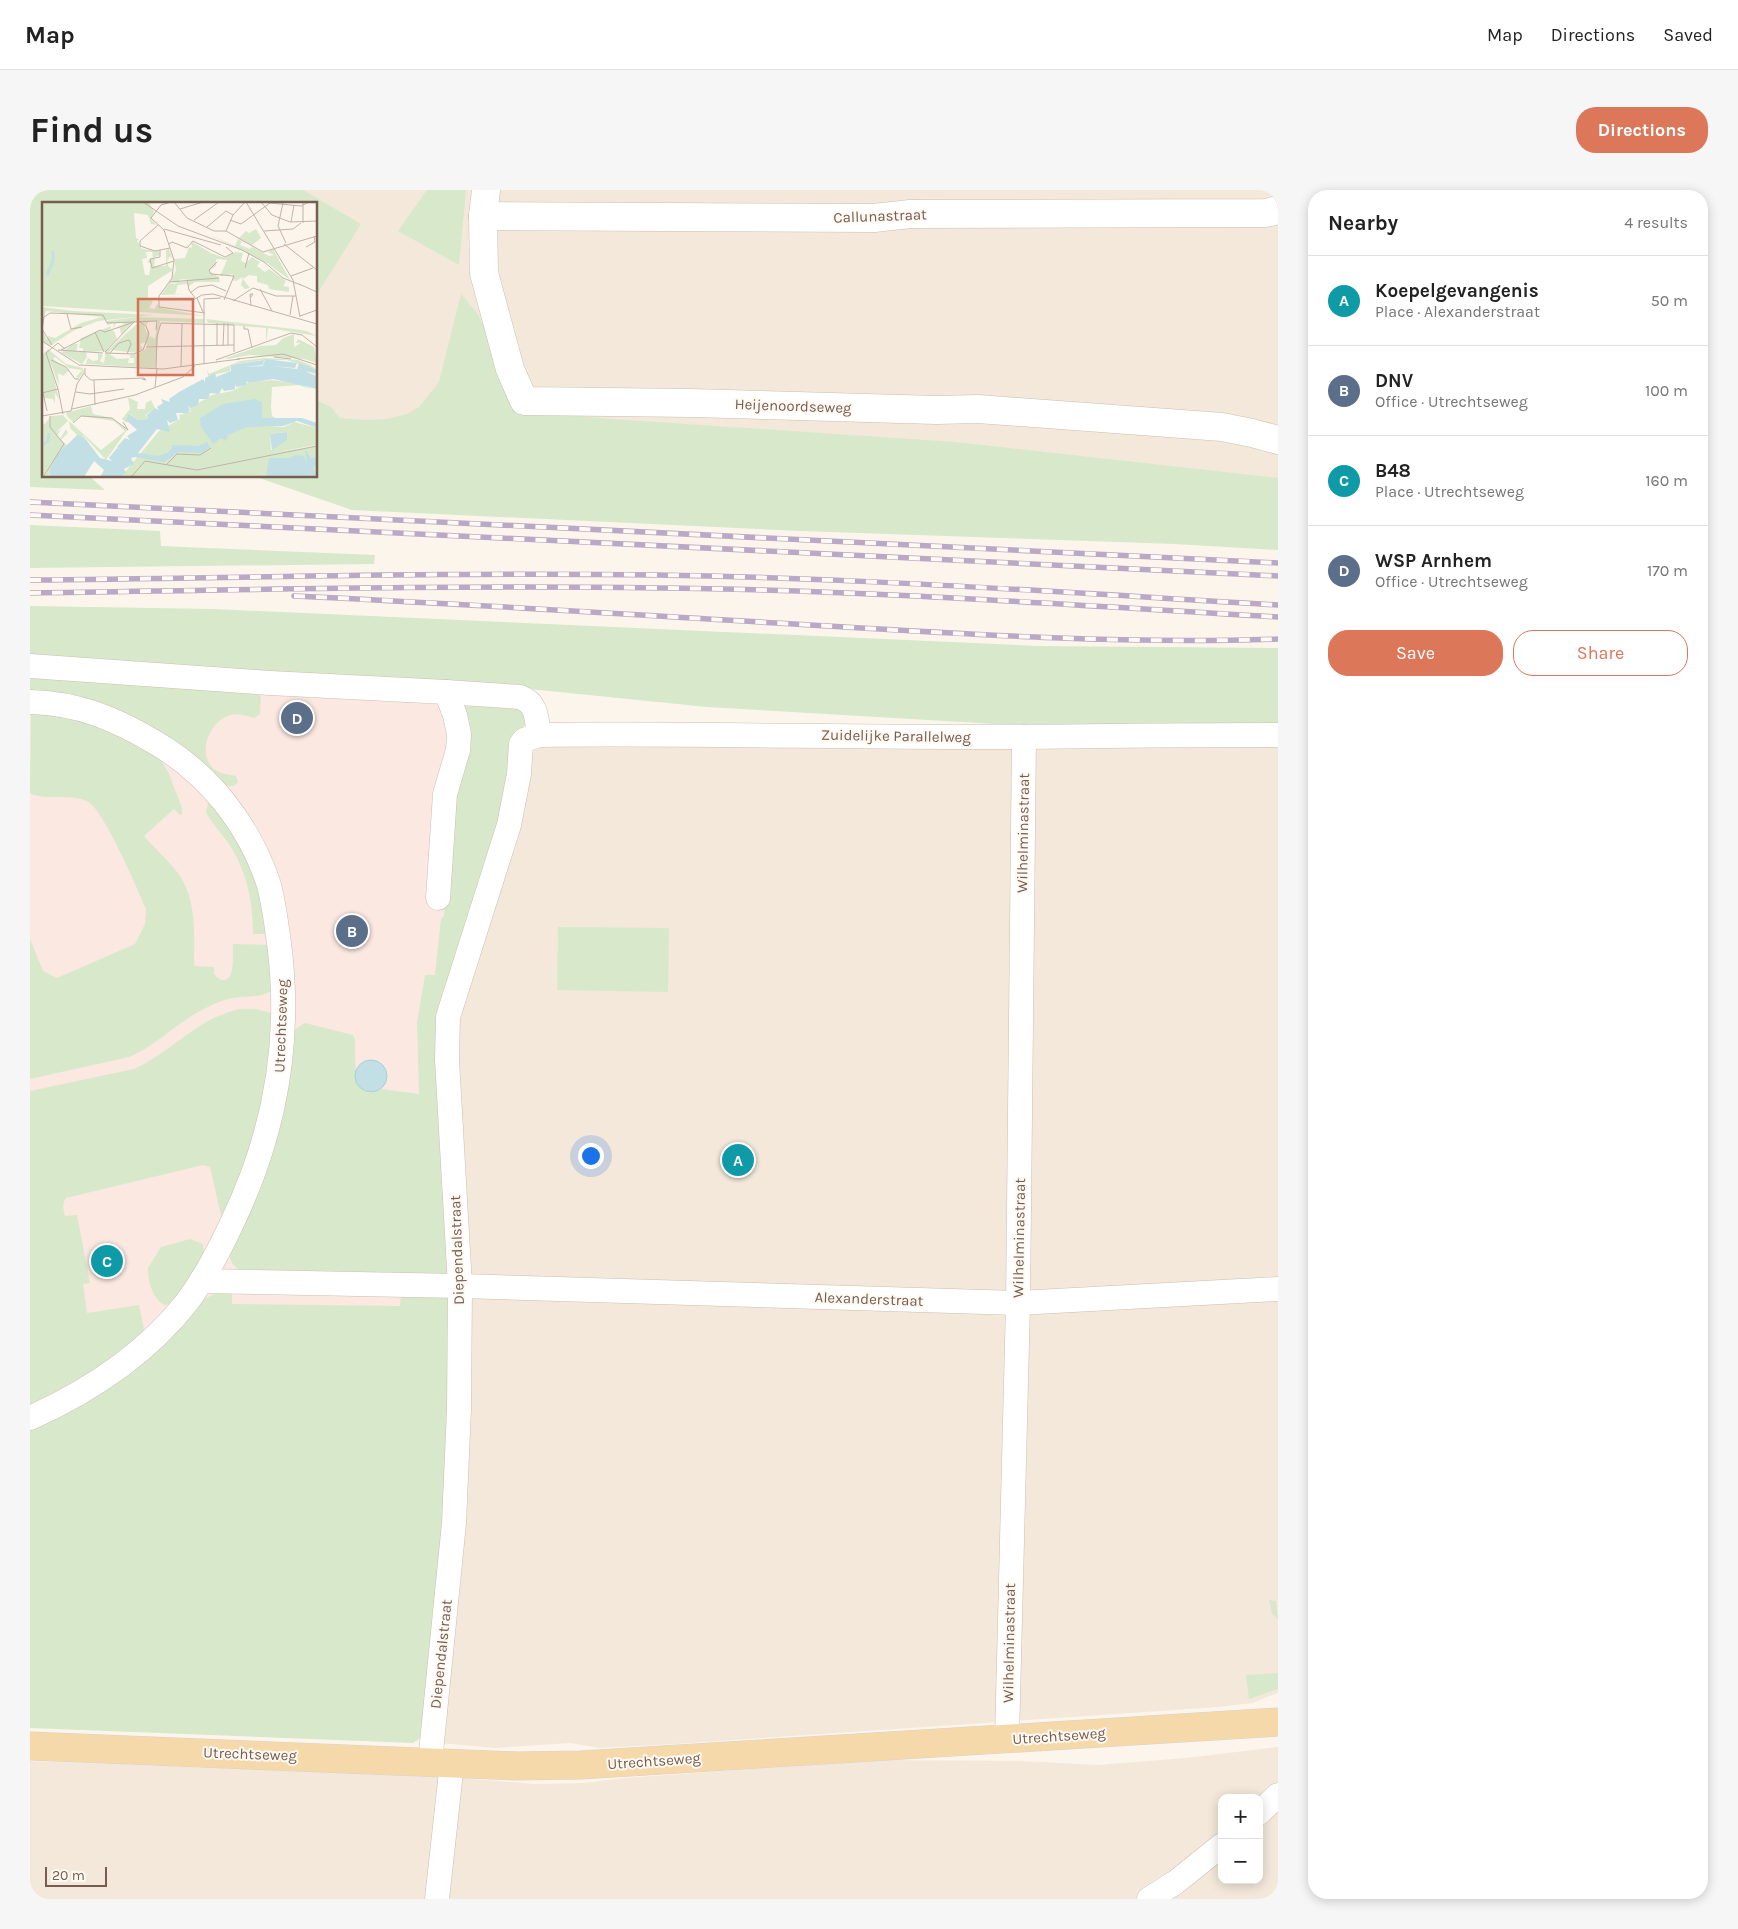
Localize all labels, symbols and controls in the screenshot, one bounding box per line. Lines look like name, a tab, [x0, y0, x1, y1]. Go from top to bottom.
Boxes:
text: Map	[25, 21, 75, 49]
text: Map	[1487, 24, 1523, 46]
text: Directions	[1551, 24, 1635, 46]
text: Saved	[1663, 24, 1713, 46]
button: Directions	[1576, 107, 1708, 153]
text: Find us	[30, 110, 153, 151]
inset map	[42, 202, 318, 478]
street label: Callunastraat	[833, 205, 927, 227]
text: Nearby	[1328, 211, 1398, 235]
text: 4 results	[1624, 213, 1688, 232]
text: Koepelgevangenis	[1375, 280, 1539, 302]
text: A	[1339, 291, 1349, 310]
text: 50 m	[1651, 291, 1688, 310]
text: Place · Alexanderstraat	[1375, 302, 1540, 321]
text: DNV	[1375, 370, 1413, 392]
text: B	[1339, 381, 1349, 400]
text: 100 m	[1645, 381, 1688, 400]
text: Office · Utrechtseweg	[1375, 392, 1528, 411]
street label: Heijenoordseweg	[734, 395, 852, 417]
text: B48	[1375, 460, 1411, 482]
text: C	[1339, 471, 1349, 490]
text: 160 m	[1645, 471, 1688, 490]
text: Place · Utrechtseweg	[1375, 482, 1524, 501]
text: WSP Arnhem	[1375, 550, 1492, 572]
text: D	[1339, 561, 1349, 580]
text: 170 m	[1647, 561, 1688, 580]
text: Office · Utrechtseweg	[1375, 572, 1528, 591]
button: Save	[1328, 630, 1503, 676]
button: Share	[1513, 630, 1688, 676]
pin: D	[281, 699, 313, 737]
street label: Zuidelijke Parallelweg	[821, 726, 972, 746]
street label: Wilhelminastraat	[1013, 773, 1033, 893]
pin: B	[336, 912, 368, 950]
street label: Utrechtseweg	[270, 978, 292, 1073]
pin: A	[722, 1141, 754, 1179]
your location	[578, 1143, 604, 1169]
street label: Wilhelminastraat	[1009, 1178, 1029, 1298]
street label: Diependalstraat	[446, 1194, 468, 1305]
pin: C	[91, 1242, 123, 1280]
street label: Alexanderstraat	[814, 1288, 924, 1310]
street label: Wilhelminastraat	[999, 1583, 1019, 1703]
street label: Diependalstraat	[426, 1598, 456, 1710]
street label: Utrechtseweg	[1012, 1724, 1107, 1748]
street label: Utrechtseweg	[203, 1743, 298, 1765]
street label: Utrechtseweg	[607, 1749, 702, 1773]
map controls	[1218, 1794, 1263, 1884]
button: +	[1218, 1794, 1263, 1839]
button: −	[1218, 1839, 1263, 1884]
scale bar	[45, 1864, 108, 1887]
text: 20 m	[52, 1867, 85, 1884]

